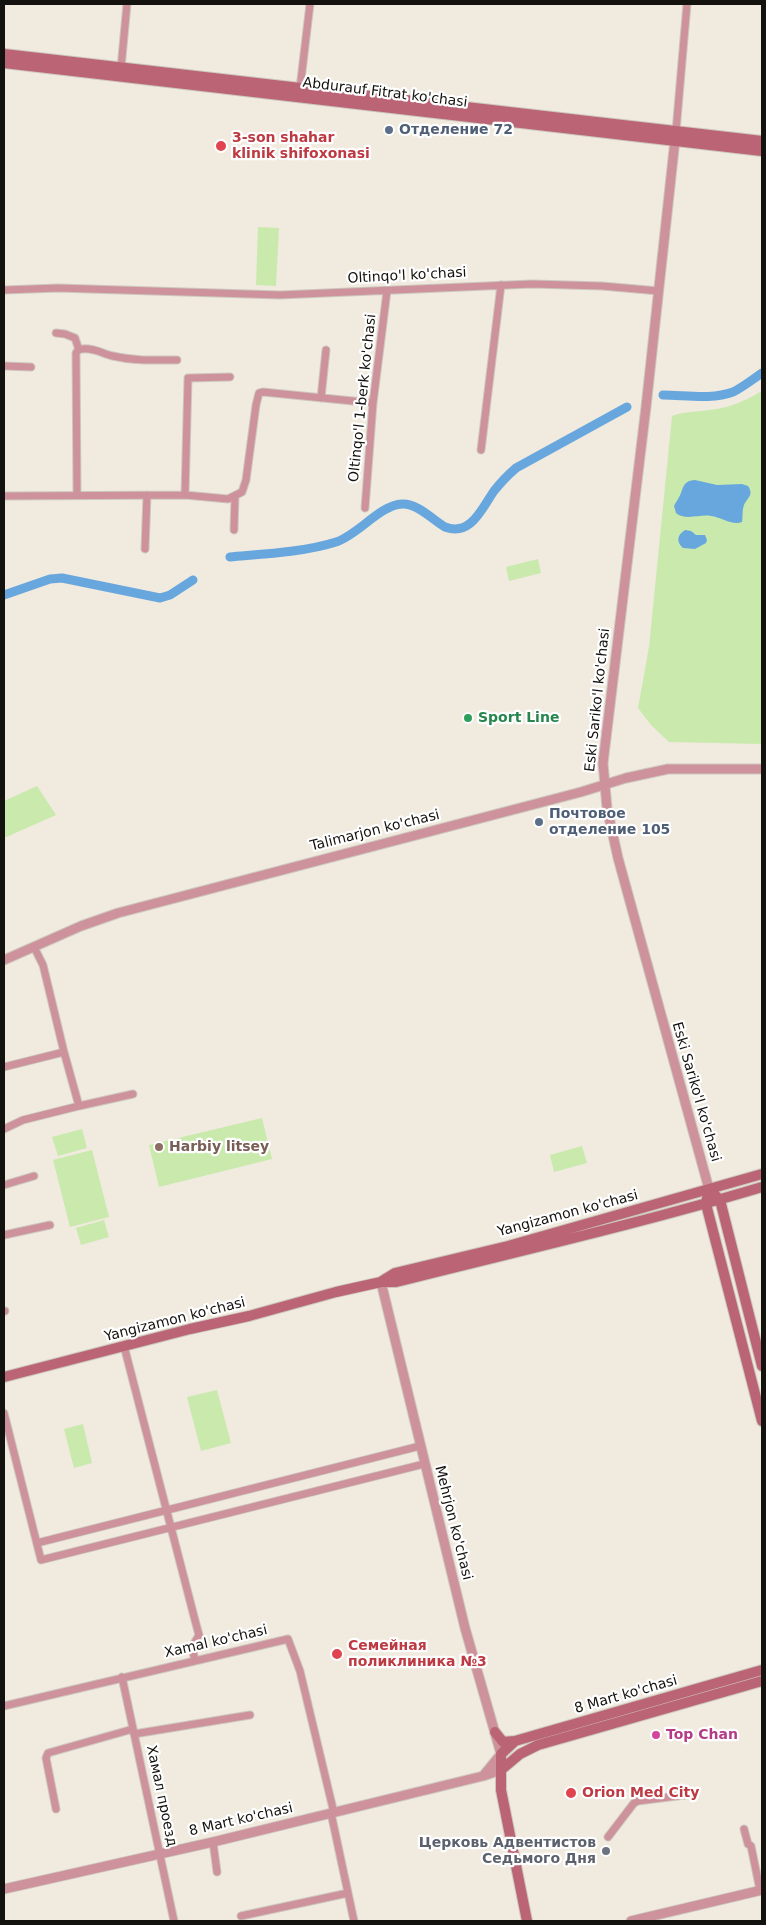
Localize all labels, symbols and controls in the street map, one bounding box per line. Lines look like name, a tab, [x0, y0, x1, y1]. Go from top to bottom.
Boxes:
street label: Abdurauf Fitrat ko'chasi	[302, 75, 468, 111]
place label: Отделение 72	[399, 122, 513, 138]
marker: Отделение 72	[383, 124, 395, 136]
place label: 3-son shahar klinik shifoxonasi	[232, 130, 370, 162]
marker: 3-son shahar klinik shifoxonasi	[214, 139, 228, 153]
street label: Oltinqo'l ko'chasi	[347, 264, 467, 288]
street label: Oltinqo'l 1-berk ko'chasi	[346, 313, 380, 483]
street label: Eski Sariko'l ko'chasi	[582, 627, 614, 773]
place label: Sport Line	[478, 710, 559, 726]
marker: Sport Line	[462, 712, 474, 724]
place label: Почтовое отделение 105	[549, 806, 670, 839]
street label: Talimarjon ko'chasi	[309, 807, 441, 855]
marker: Почтовое отделение 105	[533, 816, 545, 828]
street label: Eski Sariko'l ko'chasi	[668, 1020, 724, 1164]
place label: Harbiy litsey	[169, 1139, 269, 1155]
marker: Harbiy litsey	[153, 1141, 165, 1153]
street label: Yangizamon ko'chasi	[496, 1187, 640, 1241]
street label: Yangizamon ko'chasi	[103, 1294, 247, 1346]
street label: Mehrjon ko'chasi	[431, 1464, 475, 1582]
street label: Xamal ko'chasi	[163, 1622, 269, 1662]
place label: Семейная поликлиника №3	[348, 1638, 487, 1670]
marker: Семейная поликлиника №3	[330, 1647, 344, 1661]
street label: 8 Mart ko'chasi	[573, 1672, 679, 1718]
place label: Top Chan	[666, 1727, 738, 1743]
marker: Top Chan	[650, 1729, 662, 1741]
street label: Хамал проезд	[142, 1744, 180, 1848]
place label: Orion Med City	[582, 1785, 699, 1801]
marker: Orion Med City	[564, 1786, 578, 1800]
street label: 8 Mart ko'chasi	[187, 1800, 295, 1840]
place label: Церковь Адвентистов Седьмого Дня	[419, 1835, 596, 1868]
marker: Церковь Адвентистов Седьмого Дня	[600, 1845, 612, 1857]

